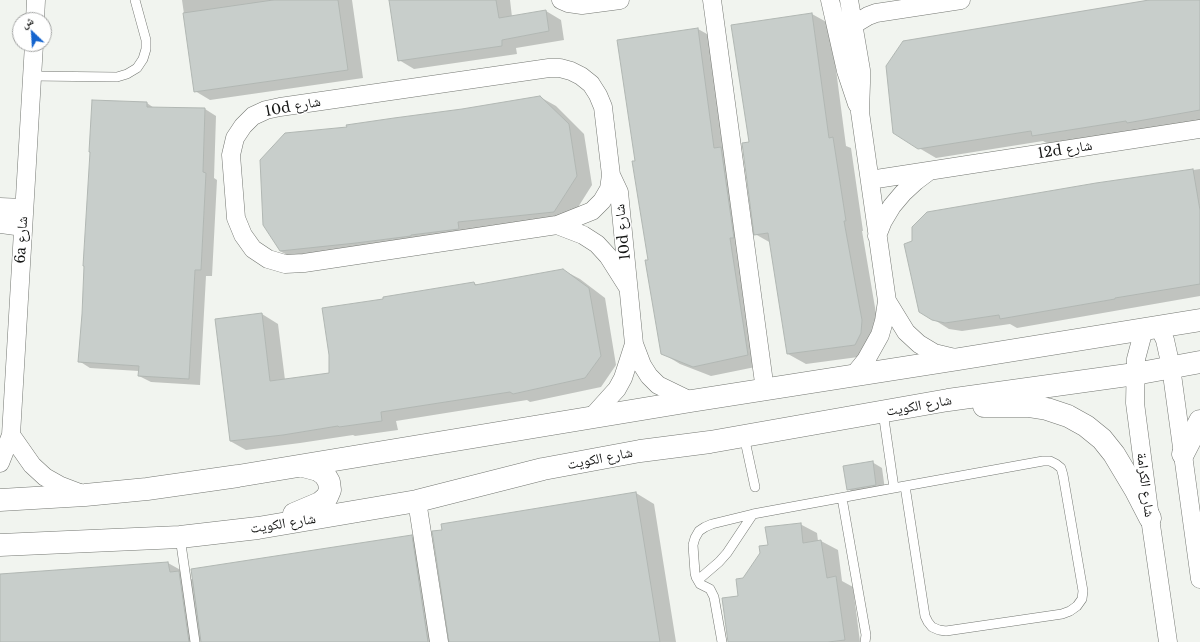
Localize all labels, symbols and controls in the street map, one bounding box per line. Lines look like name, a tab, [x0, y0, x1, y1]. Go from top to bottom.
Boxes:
north arrow	[12, 12, 52, 52]
text: ش	[19, 13, 36, 31]
street label: 10d شارع	[264, 93, 322, 121]
street label: 12d شارع	[1037, 137, 1093, 163]
street label: 10d شارع	[612, 203, 634, 261]
street label: 6a شارع	[12, 216, 32, 264]
street label: شارع الكويت	[885, 392, 953, 420]
street label: شارع الكويت	[566, 444, 634, 474]
street label: شارع الكرامة	[1133, 452, 1157, 518]
street label: شارع الكويت	[249, 511, 317, 537]

